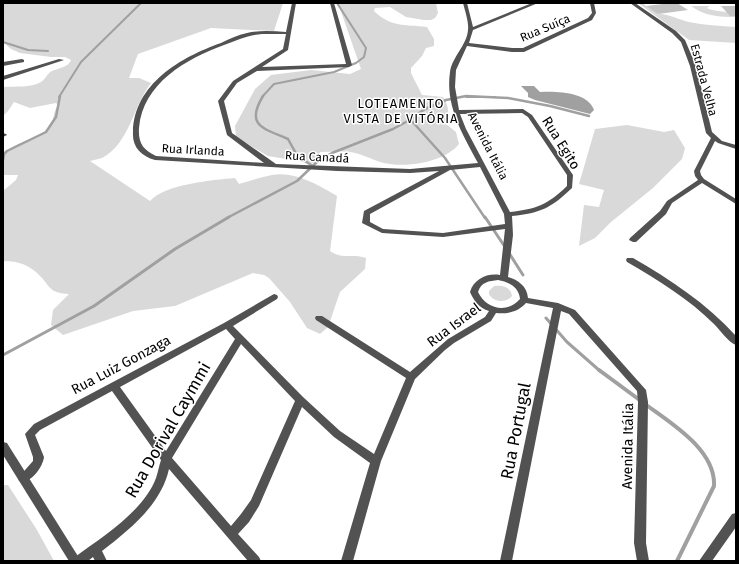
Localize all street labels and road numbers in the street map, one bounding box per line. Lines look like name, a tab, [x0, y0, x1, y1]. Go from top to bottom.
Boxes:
street label: Rua Suíça	[518, 11, 572, 45]
street label: Estrada Velha	[688, 42, 720, 118]
street label: Avenida Itália	[465, 110, 511, 182]
street label: Rua Egito	[538, 113, 584, 173]
street label: Rua Irlanda	[161, 141, 225, 159]
street label: Rua Canadá	[284, 148, 350, 166]
street label: Rua Israel	[424, 299, 484, 351]
street label: Rua Luiz Gonzaga	[69, 332, 173, 398]
street label: Rua Dorival Caymmi	[121, 358, 215, 502]
street label: Rua Portugal	[496, 381, 536, 481]
street label: Avenida Itália	[619, 403, 637, 489]

